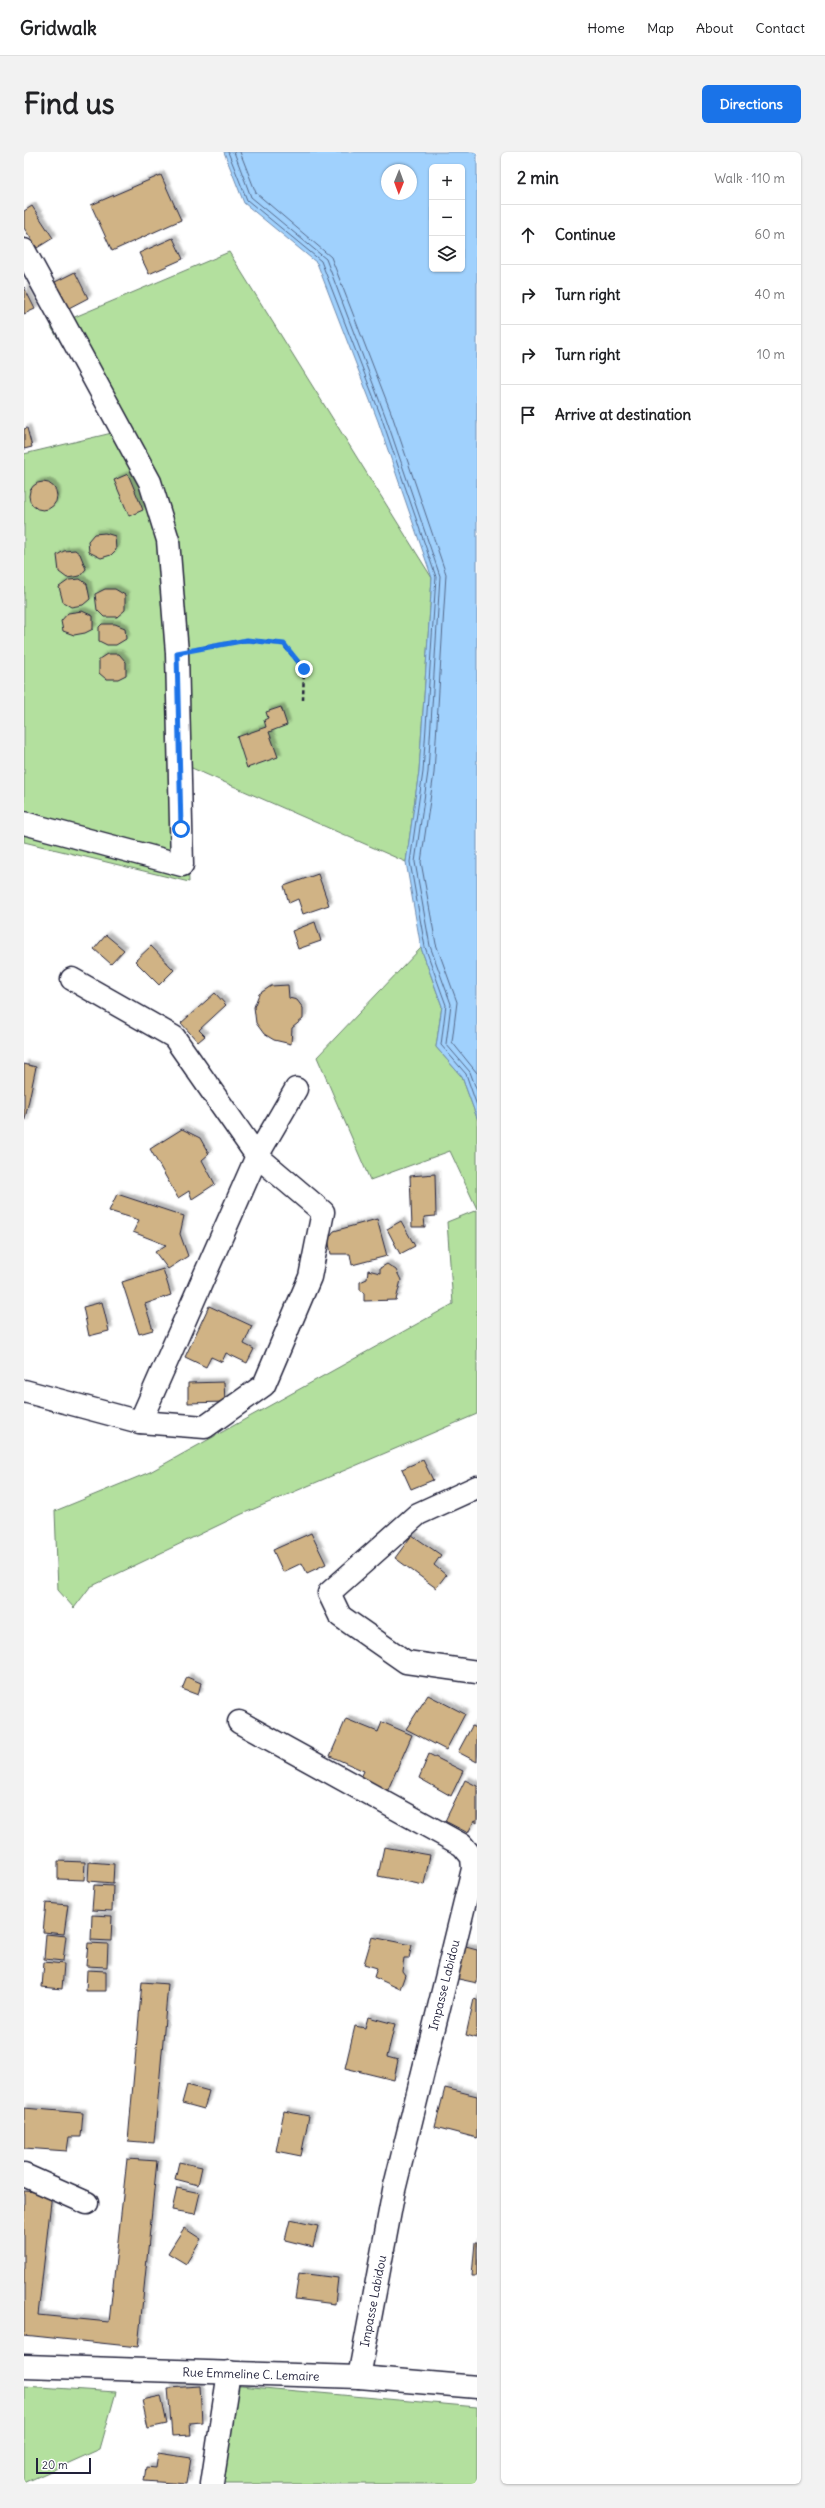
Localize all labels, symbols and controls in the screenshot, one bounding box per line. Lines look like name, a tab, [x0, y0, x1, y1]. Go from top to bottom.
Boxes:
text: Gridwalk	[20, 16, 97, 40]
text: Home	[587, 19, 625, 37]
text: Map	[647, 19, 674, 37]
text: About	[696, 19, 734, 37]
text: Contact	[756, 19, 805, 37]
button: Directions	[702, 85, 801, 123]
text: Find us	[24, 86, 115, 122]
north arrow	[381, 164, 417, 200]
map controls	[429, 164, 465, 272]
button: +	[429, 164, 465, 200]
text: 2 min	[517, 167, 559, 189]
text: Walk · 110 m	[714, 170, 785, 187]
button: −	[429, 200, 465, 236]
icon: ahead	[517, 224, 539, 246]
text: Continue	[555, 225, 616, 244]
text: 60 m	[754, 226, 785, 243]
button: layers	[429, 236, 465, 272]
icon: right	[517, 284, 539, 306]
text: Turn right	[555, 285, 620, 304]
text: 40 m	[754, 286, 785, 303]
icon: right	[517, 344, 539, 366]
text: Turn right	[555, 345, 620, 364]
text: 10 m	[757, 346, 785, 363]
icon: arrive	[517, 404, 539, 426]
text: Arrive at destination	[555, 405, 691, 424]
route end	[295, 660, 313, 678]
route start	[172, 820, 190, 838]
street label: Impasse Labidou	[425, 1938, 463, 2032]
street label: Impasse Labidou	[357, 2254, 389, 2348]
street label: Rue Emmeline C. Lemaire	[182, 2364, 320, 2383]
scale bar	[36, 2456, 91, 2475]
text: 20 m	[42, 2458, 68, 2472]

